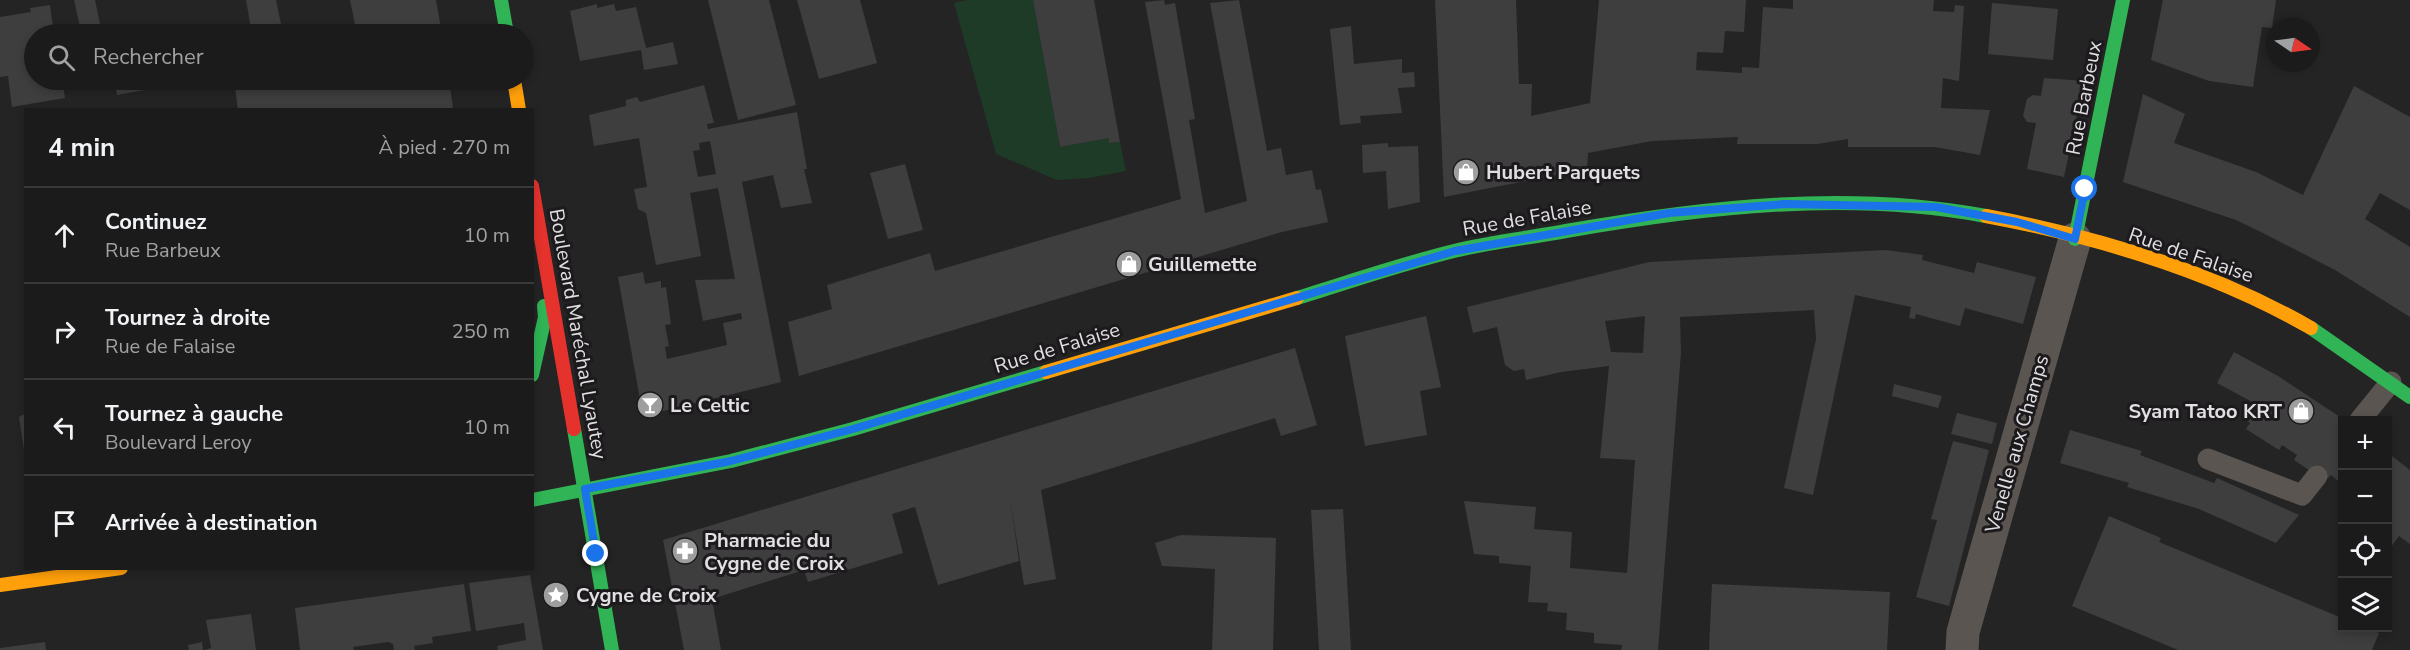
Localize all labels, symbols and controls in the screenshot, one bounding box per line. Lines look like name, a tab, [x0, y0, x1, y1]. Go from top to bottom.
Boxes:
north arrow	[2266, 18, 2320, 72]
search box	[24, 24, 534, 90]
street label: Rue Barbeux	[2060, 38, 2108, 157]
icon: search	[45, 41, 78, 74]
text: Rechercher	[93, 42, 204, 72]
text: 4 min	[48, 130, 115, 165]
text: À pied · 270 m	[379, 134, 510, 161]
shop icon: Hubert Parquets	[1451, 157, 1481, 187]
place label: Hubert Parquets	[1486, 159, 1641, 186]
route start	[2071, 175, 2097, 201]
street label: Rue de Falaise	[1460, 193, 1594, 243]
text: Continuez	[105, 207, 207, 237]
street label: Boulevard Maréchal Lyautey	[543, 207, 613, 462]
icon: ahead	[48, 219, 81, 252]
street label: Rue de Falaise	[2125, 221, 2257, 289]
text: 10 m	[464, 222, 510, 249]
text: Rue Barbeux	[105, 237, 221, 264]
shop icon: Guillemette	[1114, 249, 1144, 279]
place label: Guillemette	[1148, 251, 1257, 278]
text: Tournez à droite	[105, 303, 270, 333]
icon: right	[48, 315, 81, 348]
street label: Rue de Falaise	[991, 316, 1123, 380]
text: 250 m	[452, 318, 510, 345]
text: Rue de Falaise	[105, 333, 235, 360]
street label: Venelle aux Champs	[1978, 352, 2055, 537]
bar icon: Le Celtic	[635, 390, 665, 420]
place label: Le Celtic	[670, 392, 750, 419]
shop icon: Syam Tatoo KRT	[2286, 396, 2316, 426]
place label: Syam Tatoo KRT	[2129, 398, 2283, 425]
text: Tournez à gauche	[105, 399, 283, 429]
icon: left	[48, 411, 81, 444]
text: 10 m	[464, 414, 510, 441]
map controls	[2338, 416, 2392, 632]
button: +	[2338, 416, 2392, 470]
text: Boulevard Leroy	[105, 429, 251, 456]
button: −	[2338, 470, 2392, 524]
icon: arrive	[48, 507, 81, 540]
text: Arrivée à destination	[105, 508, 318, 538]
button: locate	[2338, 524, 2392, 578]
place label: Pharmacie du Cygne de Croix	[704, 527, 846, 577]
pharmacy icon: Pharmacie du Cygne de Croix	[670, 536, 700, 566]
route end	[582, 540, 608, 566]
button: layers	[2338, 578, 2392, 632]
place icon: Cygne de Croix	[541, 580, 571, 610]
place label: Cygne de Croix	[576, 582, 718, 609]

